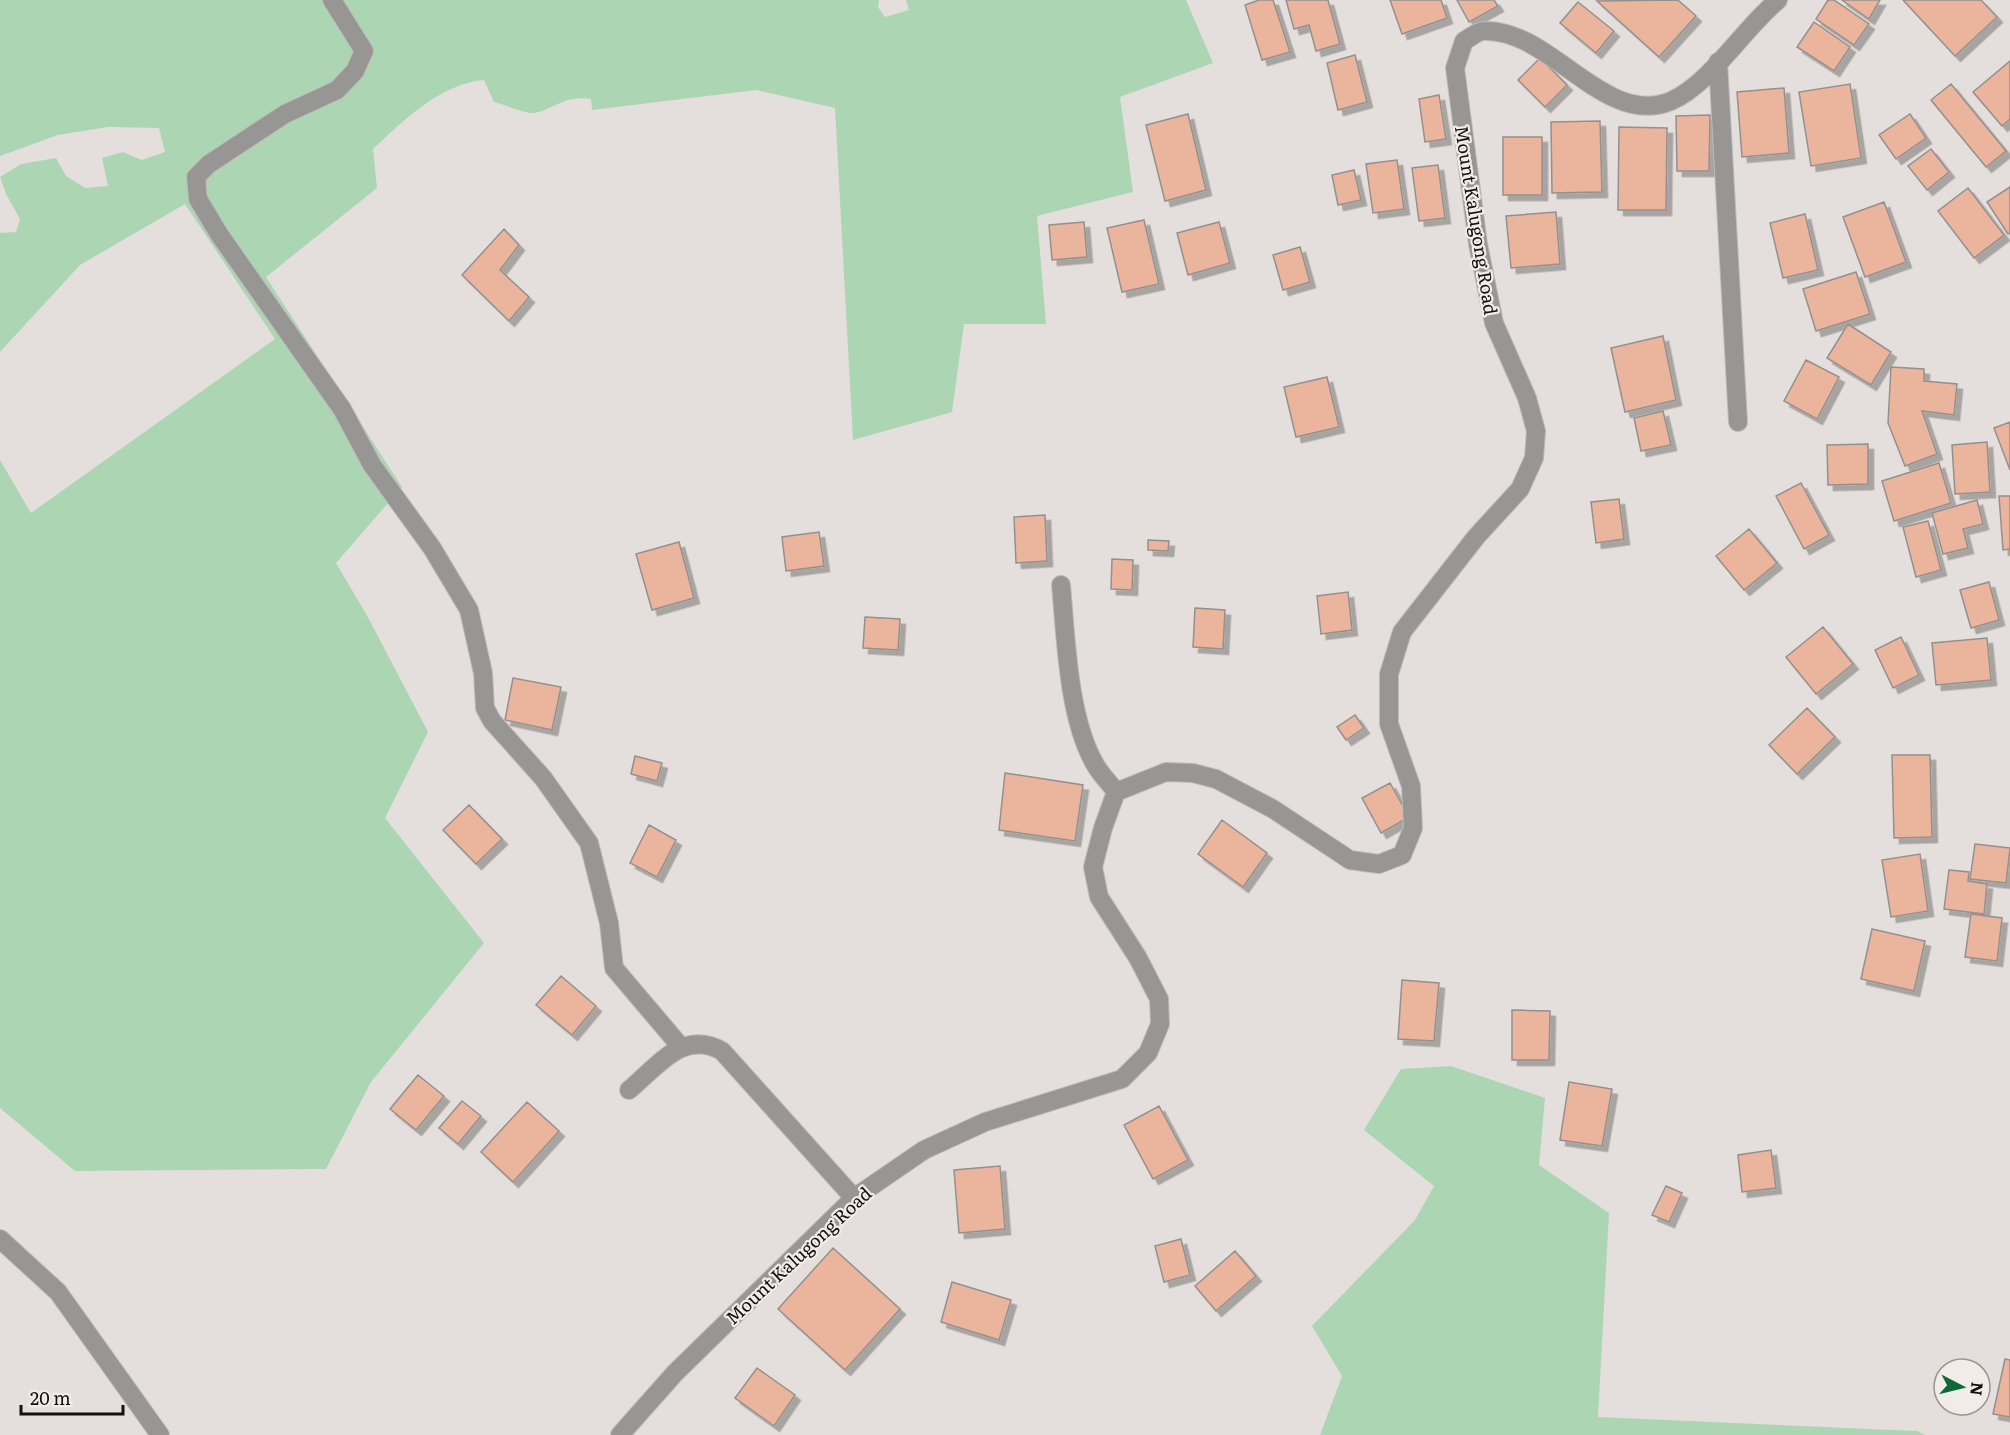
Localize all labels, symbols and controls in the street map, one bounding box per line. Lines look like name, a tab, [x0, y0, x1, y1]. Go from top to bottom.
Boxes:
street label: Mount Kalugong Road	[1449, 123, 1505, 317]
street label: Mount Kalugong Road	[719, 1180, 877, 1330]
north arrow	[1932, 1357, 1992, 1417]
scale bar	[21, 1378, 123, 1416]
text: N	[1965, 1381, 1991, 1397]
text: 20 m	[30, 1384, 71, 1411]

